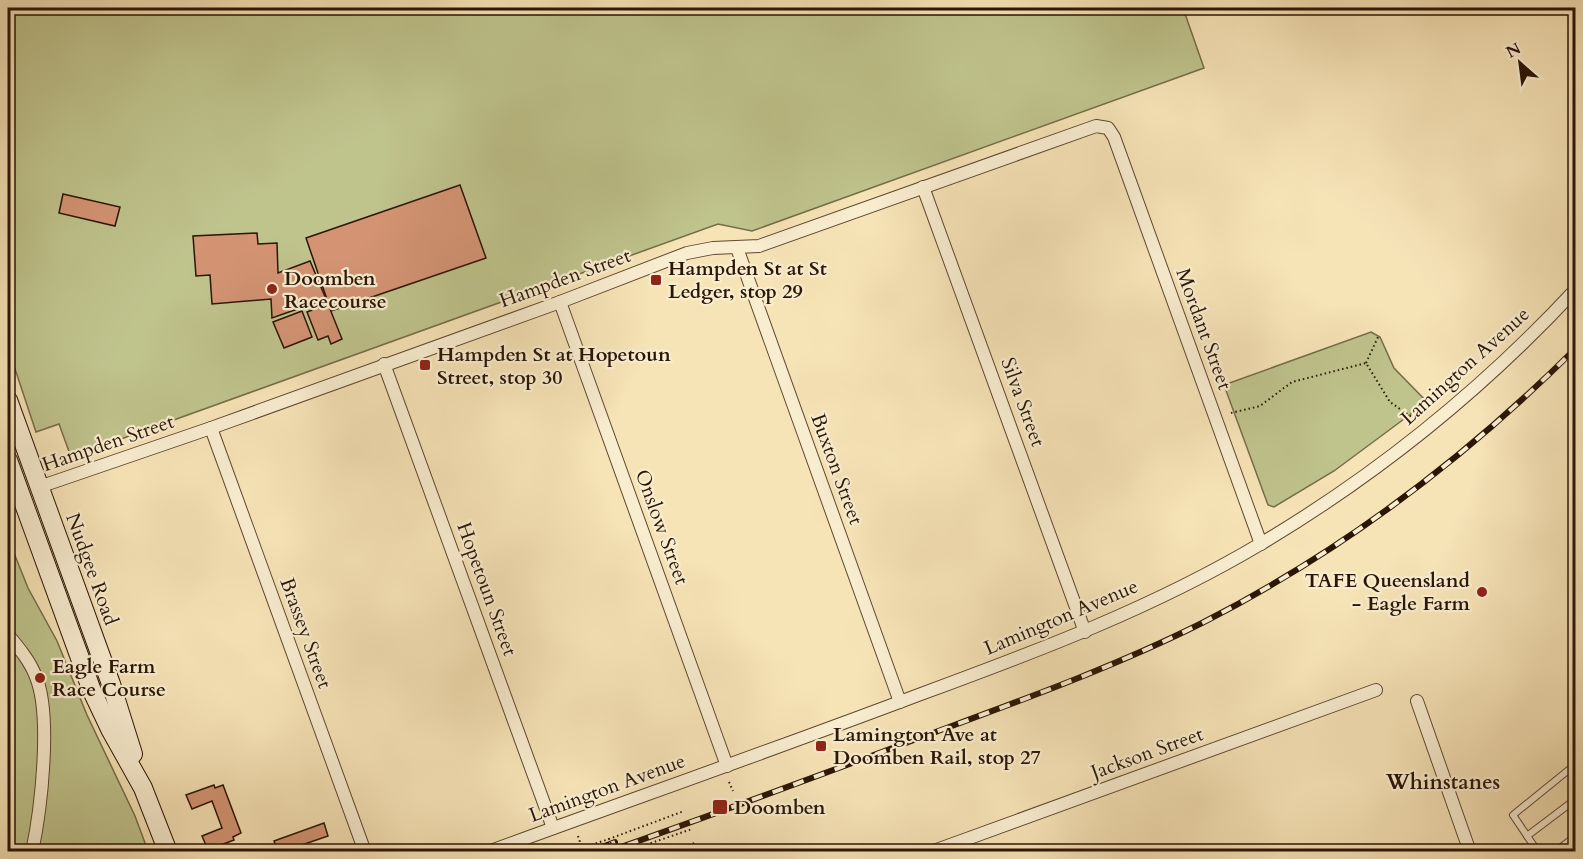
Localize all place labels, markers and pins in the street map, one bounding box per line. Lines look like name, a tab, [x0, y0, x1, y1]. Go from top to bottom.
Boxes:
place label: Hampden St at St Ledger, stop 29	[668, 255, 827, 305]
place label: Doomben Racecourse	[284, 265, 387, 315]
marker: Hampden St at St Ledger, stop 29	[649, 273, 663, 287]
marker: Doomben Racecourse	[265, 282, 279, 296]
place label: Hampden St at Hopetoun Street, stop 30	[437, 341, 671, 391]
marker: Hampden St at Hopetoun Street, stop 30	[418, 358, 432, 372]
place label: TAFE Queensland - Eagle Farm	[1305, 567, 1471, 617]
marker: TAFE Queensland - Eagle Farm	[1475, 585, 1489, 599]
place label: Eagle Farm Race Course	[52, 653, 166, 703]
marker: Eagle Farm Race Course	[33, 671, 47, 685]
place label: Lamington Ave at Doomben Rail, stop 27	[833, 721, 1041, 771]
marker: Lamington Ave at Doomben Rail, stop 27	[814, 739, 828, 753]
place label: Doomben	[734, 794, 826, 821]
marker: Doomben	[711, 798, 729, 816]

